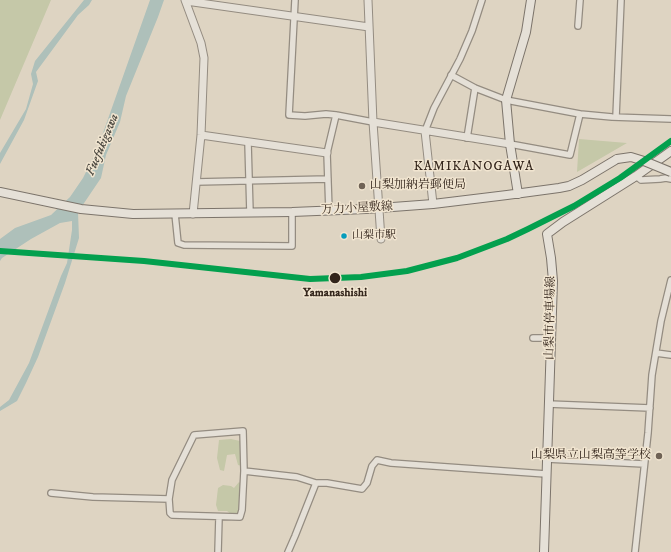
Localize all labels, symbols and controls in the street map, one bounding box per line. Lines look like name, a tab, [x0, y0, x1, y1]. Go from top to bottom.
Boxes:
water label: Fuefukigawa	[83, 112, 123, 178]
district label: KAMIKANOGAWA	[414, 159, 534, 175]
place label: 山梨加納岩郵便局	[370, 179, 466, 193]
marker: 山梨加納岩郵便局	[357, 181, 367, 191]
street label: 万力小屋敷線	[321, 200, 393, 218]
place label: 山梨市駅	[352, 229, 396, 243]
marker: 山梨市駅	[339, 231, 349, 241]
marker: Yamanashishi	[328, 271, 342, 285]
street label: 山梨市停車場線	[543, 276, 559, 360]
place label: Yamanashishi	[303, 287, 367, 301]
place label: 山梨県立山梨高等学校	[531, 449, 651, 463]
marker: 山梨県立山梨高等学校	[654, 451, 664, 461]

